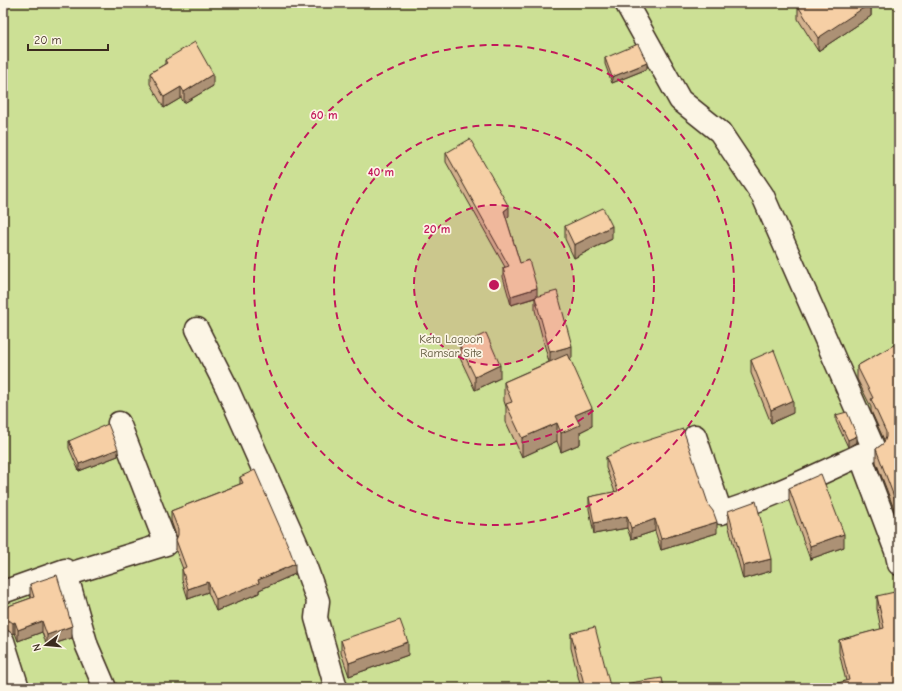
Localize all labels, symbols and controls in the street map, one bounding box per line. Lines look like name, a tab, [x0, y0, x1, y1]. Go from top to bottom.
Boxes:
scale bar	[28, 26, 108, 52]
text: 20 m	[34, 33, 62, 47]
text: 60 m	[311, 108, 337, 122]
text: 40 m	[368, 165, 394, 179]
text: 20 m	[424, 222, 450, 236]
centre of rings	[487, 278, 501, 292]
park label: Keta Lagoon Ramsar Site	[419, 332, 483, 360]
north arrow	[26, 625, 66, 665]
text: N	[30, 642, 44, 653]

